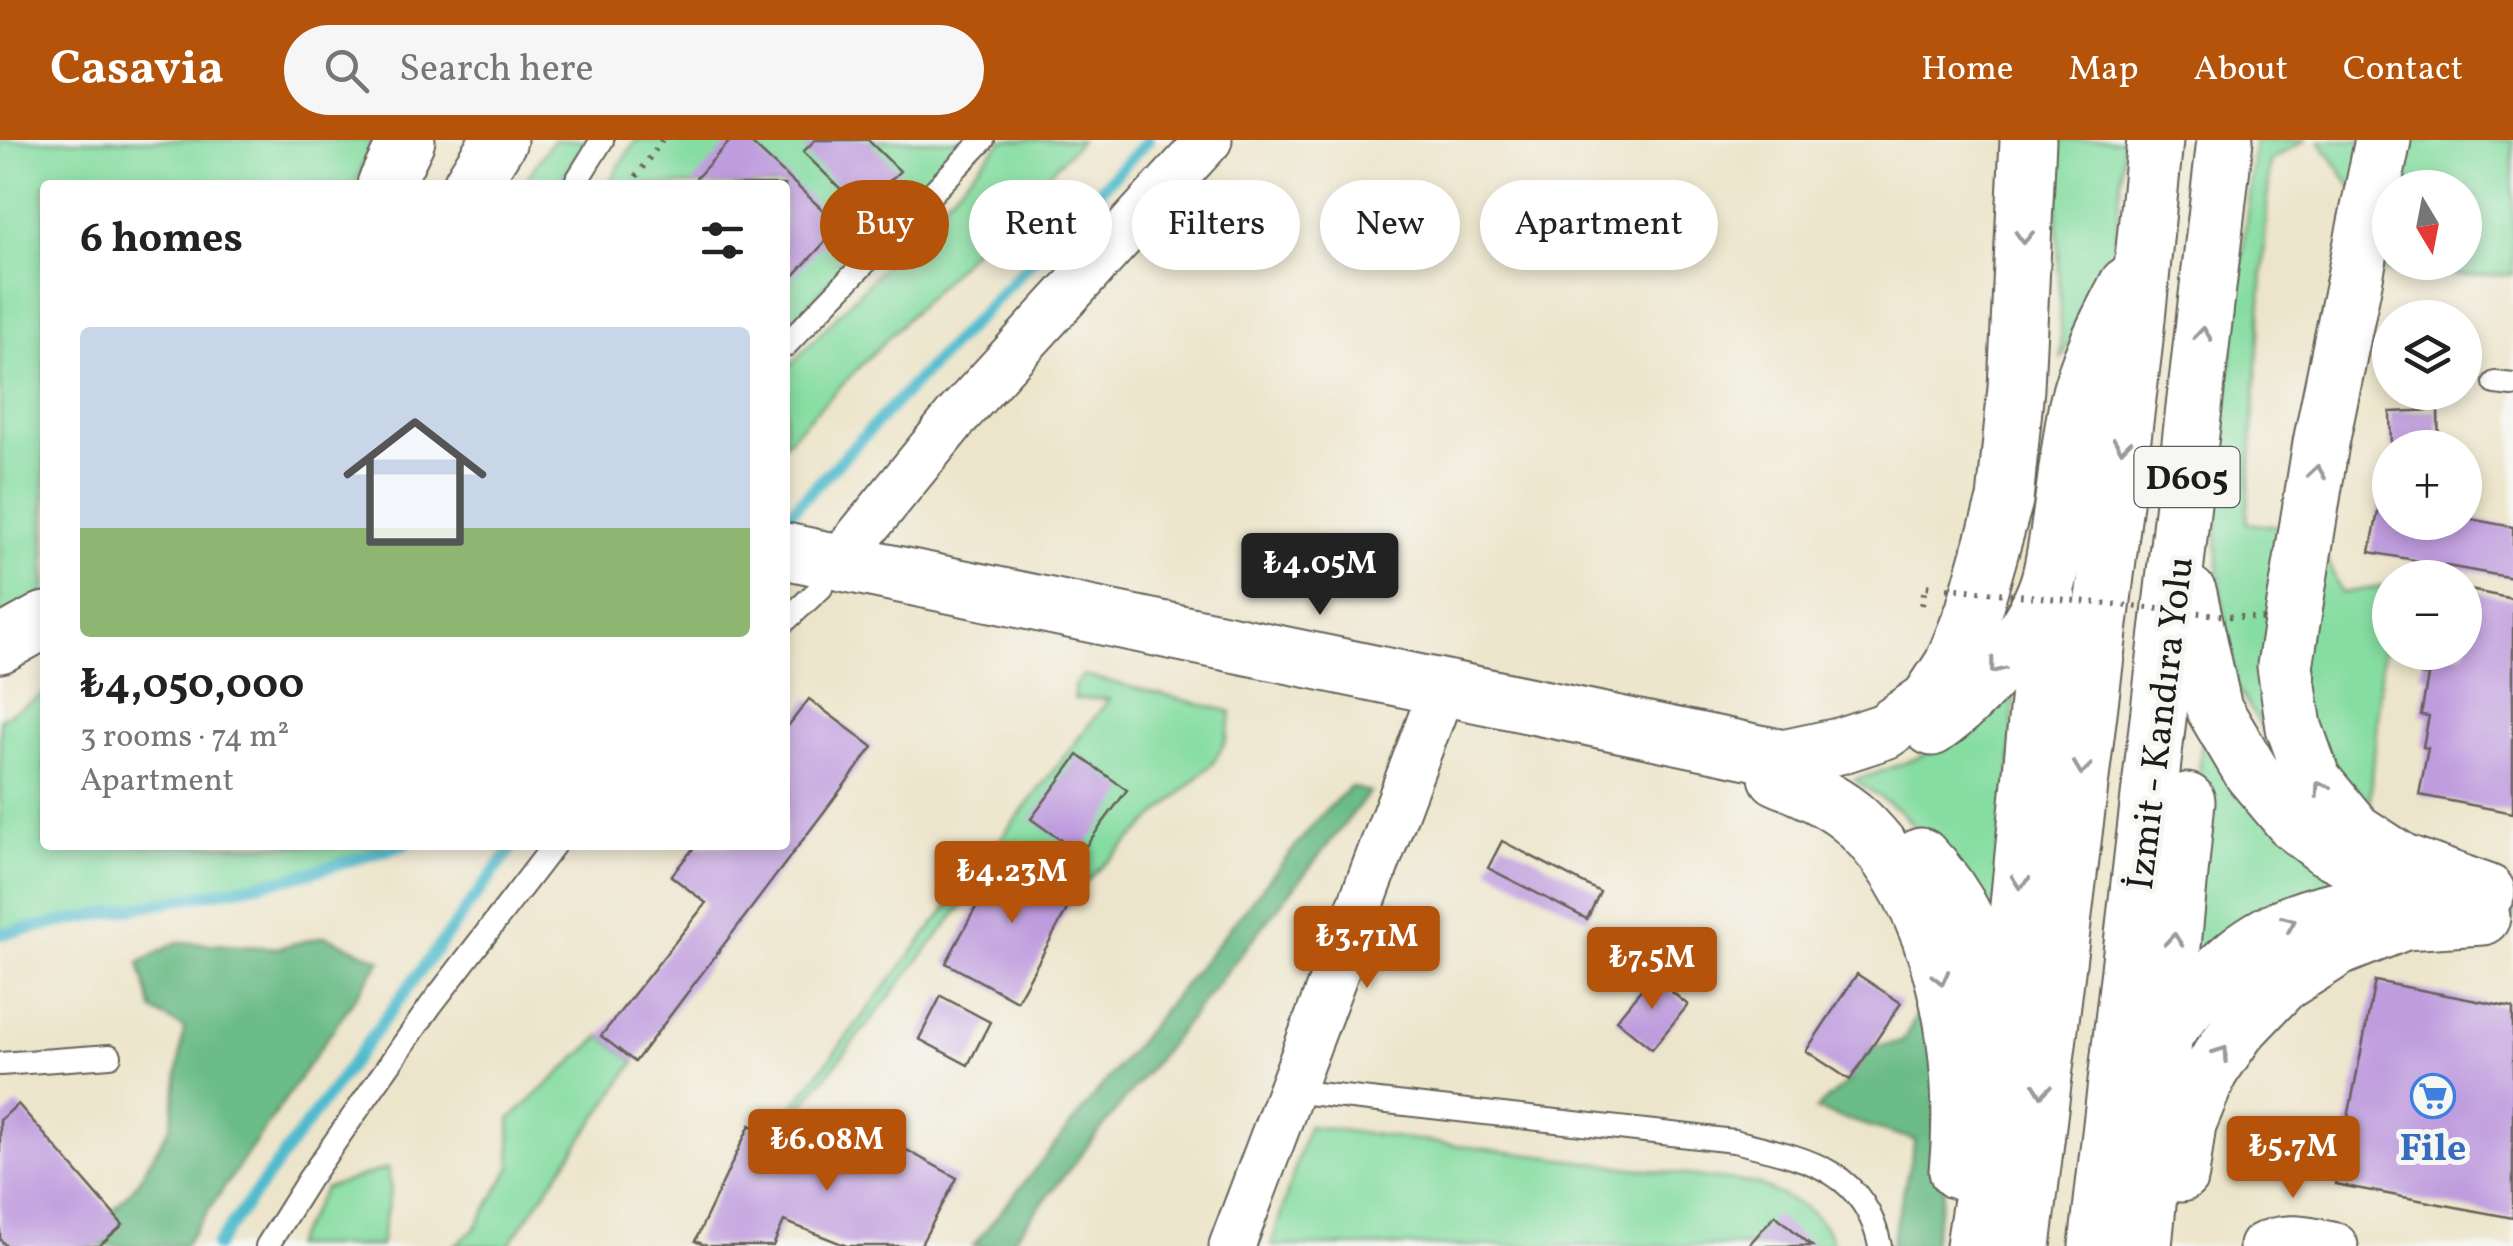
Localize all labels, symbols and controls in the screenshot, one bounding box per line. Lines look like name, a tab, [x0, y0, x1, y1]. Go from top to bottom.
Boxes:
search box	[284, 25, 984, 115]
text: Casavia	[50, 37, 224, 104]
icon: search	[319, 43, 374, 98]
text: Search here	[399, 44, 594, 97]
text: Home	[1921, 46, 2013, 94]
text: Map	[2068, 46, 2139, 94]
text: About	[2194, 46, 2288, 94]
text: Contact	[2343, 46, 2463, 94]
north arrow	[2372, 170, 2482, 280]
map controls	[2372, 170, 2482, 670]
chip: Buy	[820, 180, 949, 270]
chip: Rent	[969, 180, 1112, 270]
chip: Filters	[1132, 180, 1300, 270]
chip: New	[1320, 180, 1460, 270]
chip: Apartment	[1480, 180, 1718, 270]
text: 6 homes	[80, 211, 243, 270]
icon: filters	[695, 213, 750, 268]
one-way arrow	[2013, 230, 2034, 246]
button: layers	[2372, 300, 2482, 410]
one-way arrow	[2192, 326, 2213, 342]
icon: home	[325, 392, 505, 572]
button: +	[2372, 430, 2482, 540]
one-way arrow	[2112, 438, 2133, 454]
road number: D605	[2134, 447, 2240, 507]
one-way arrow	[2305, 464, 2326, 481]
pin: ₺4.05M	[1239, 533, 1401, 618]
text: ₺4.05M	[1263, 543, 1377, 587]
street label: İzmit - Kandıra Yolu	[2116, 554, 2209, 893]
button: −	[2372, 560, 2482, 670]
one-way arrow	[1991, 656, 2008, 674]
text: ₺4,050,000	[80, 657, 304, 716]
text: 3 rooms · 74 m²	[80, 716, 289, 760]
text: Apartment	[80, 760, 234, 804]
one-way arrow	[2072, 760, 2093, 776]
one-way arrow	[2315, 781, 2333, 799]
pin: ₺4.23M	[931, 841, 1093, 926]
text: ₺4.23M	[957, 851, 1067, 895]
one-way arrow	[2010, 875, 2031, 891]
pin: ₺3.71M	[1286, 906, 1448, 991]
one-way arrow	[2279, 915, 2297, 935]
text: ₺3.71M	[1316, 916, 1418, 960]
pin: ₺7.5M	[1582, 927, 1722, 1012]
one-way arrow	[2163, 932, 2185, 948]
text: ₺7.5M	[1609, 937, 1695, 981]
one-way arrow	[1929, 969, 1950, 986]
one-way arrow	[2210, 1045, 2229, 1063]
supermarket icon: File	[2410, 1073, 2456, 1119]
one-way arrow	[2033, 1082, 2054, 1099]
pin: ₺6.08M	[746, 1109, 908, 1194]
pin: ₺5.7M	[2223, 1116, 2363, 1201]
text: ₺6.08M	[770, 1119, 884, 1163]
place label: File	[2400, 1124, 2466, 1177]
text: ₺5.7M	[2249, 1126, 2337, 1170]

